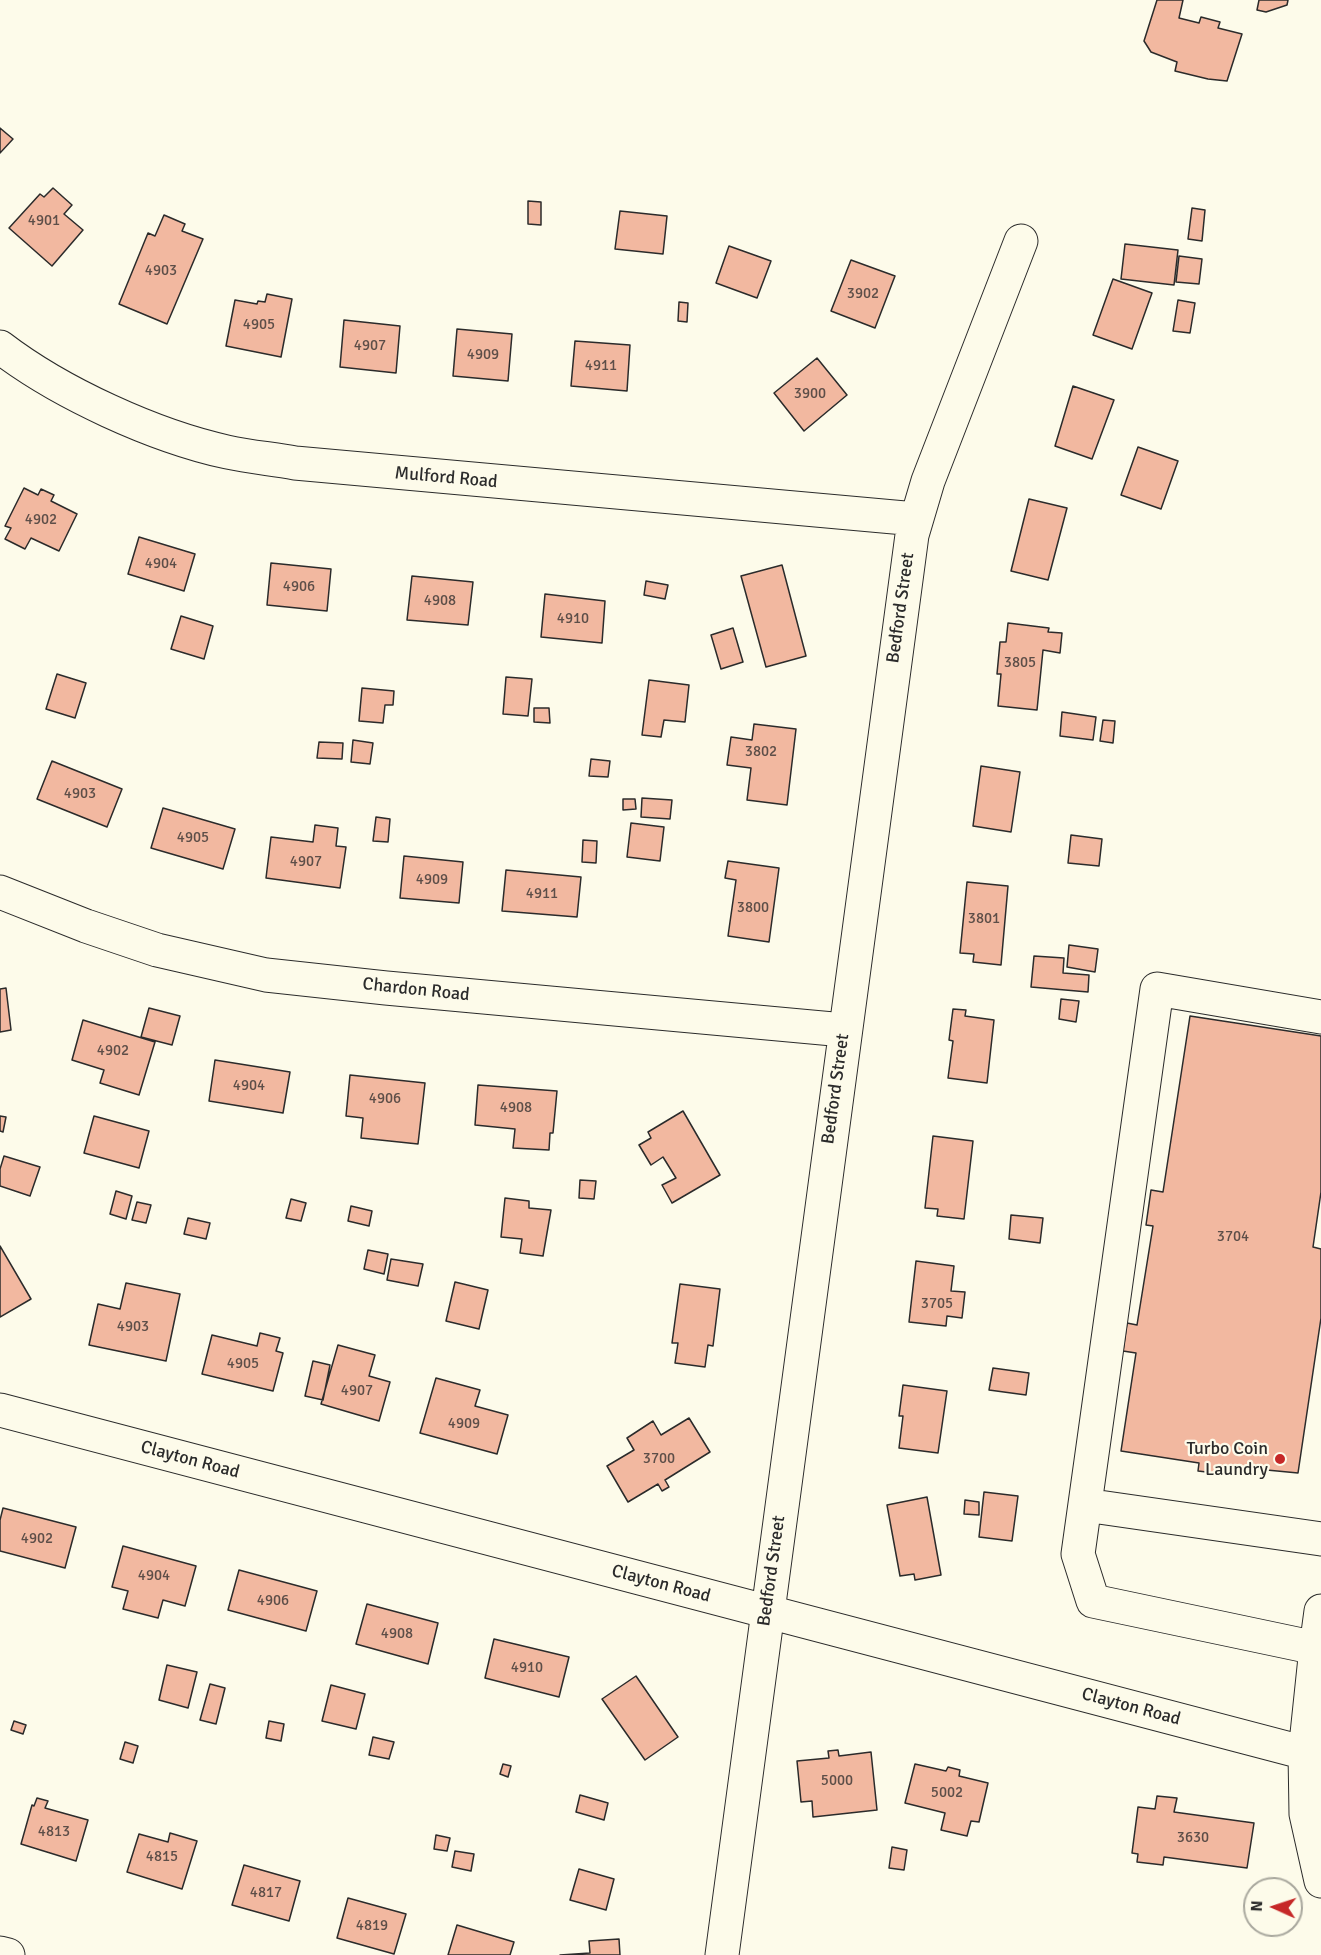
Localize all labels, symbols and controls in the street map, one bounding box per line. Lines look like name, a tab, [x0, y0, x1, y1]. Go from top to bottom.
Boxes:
house number: 4901	[28, 212, 60, 230]
house number: 4903	[145, 262, 177, 280]
house number: 3902	[847, 285, 879, 303]
house number: 4905	[243, 316, 275, 334]
house number: 4907	[354, 337, 386, 355]
house number: 4909	[467, 346, 499, 364]
house number: 4911	[585, 357, 617, 375]
house number: 3900	[794, 385, 826, 403]
street label: Mulford Road	[394, 463, 498, 493]
house number: 4902	[25, 511, 57, 529]
street label: Bedford Street	[883, 551, 919, 665]
house number: 4904	[145, 555, 177, 573]
house number: 4906	[283, 578, 315, 596]
house number: 4908	[424, 592, 456, 610]
house number: 4910	[557, 610, 589, 628]
house number: 3805	[1004, 654, 1036, 672]
house number: 3802	[745, 743, 777, 761]
house number: 4903	[64, 785, 96, 803]
house number: 4905	[177, 829, 209, 847]
house number: 4907	[290, 853, 322, 871]
house number: 4909	[416, 871, 448, 889]
house number: 4911	[526, 885, 558, 903]
house number: 3800	[737, 899, 769, 917]
house number: 3801	[968, 910, 1000, 928]
street label: Chardon Road	[361, 974, 471, 1006]
street label: Bedford Street	[818, 1032, 854, 1146]
house number: 4902	[97, 1042, 129, 1060]
house number: 4904	[233, 1077, 265, 1095]
house number: 4906	[369, 1090, 401, 1108]
house number: 4908	[500, 1099, 532, 1117]
house number: 3704	[1217, 1228, 1249, 1246]
house number: 3705	[921, 1295, 953, 1313]
house number: 4903	[117, 1318, 149, 1336]
house number: 4905	[227, 1355, 259, 1373]
house number: 4907	[341, 1382, 373, 1400]
house number: 4909	[448, 1415, 480, 1433]
street label: Clayton Road	[138, 1436, 242, 1484]
place label: Turbo Coin Laundry	[1187, 1438, 1268, 1480]
house number: 3700	[643, 1450, 675, 1468]
marker: Turbo Coin Laundry	[1273, 1452, 1287, 1466]
street label: Bedford Street	[754, 1514, 790, 1628]
house number: 4902	[21, 1530, 53, 1548]
street label: Clayton Road	[609, 1560, 713, 1608]
house number: 4904	[138, 1567, 170, 1585]
house number: 4906	[257, 1592, 289, 1610]
house number: 4908	[381, 1625, 413, 1643]
house number: 4910	[511, 1659, 543, 1677]
street label: Clayton Road	[1079, 1683, 1183, 1731]
house number: 5000	[821, 1772, 853, 1790]
house number: 5002	[931, 1784, 963, 1802]
house number: 4813	[38, 1823, 70, 1841]
house number: 3630	[1177, 1829, 1209, 1847]
house number: 4815	[146, 1848, 178, 1866]
north arrow	[1243, 1877, 1303, 1937]
house number: 4817	[250, 1884, 282, 1902]
text: N	[1247, 1900, 1267, 1912]
house number: 4819	[356, 1917, 388, 1935]

